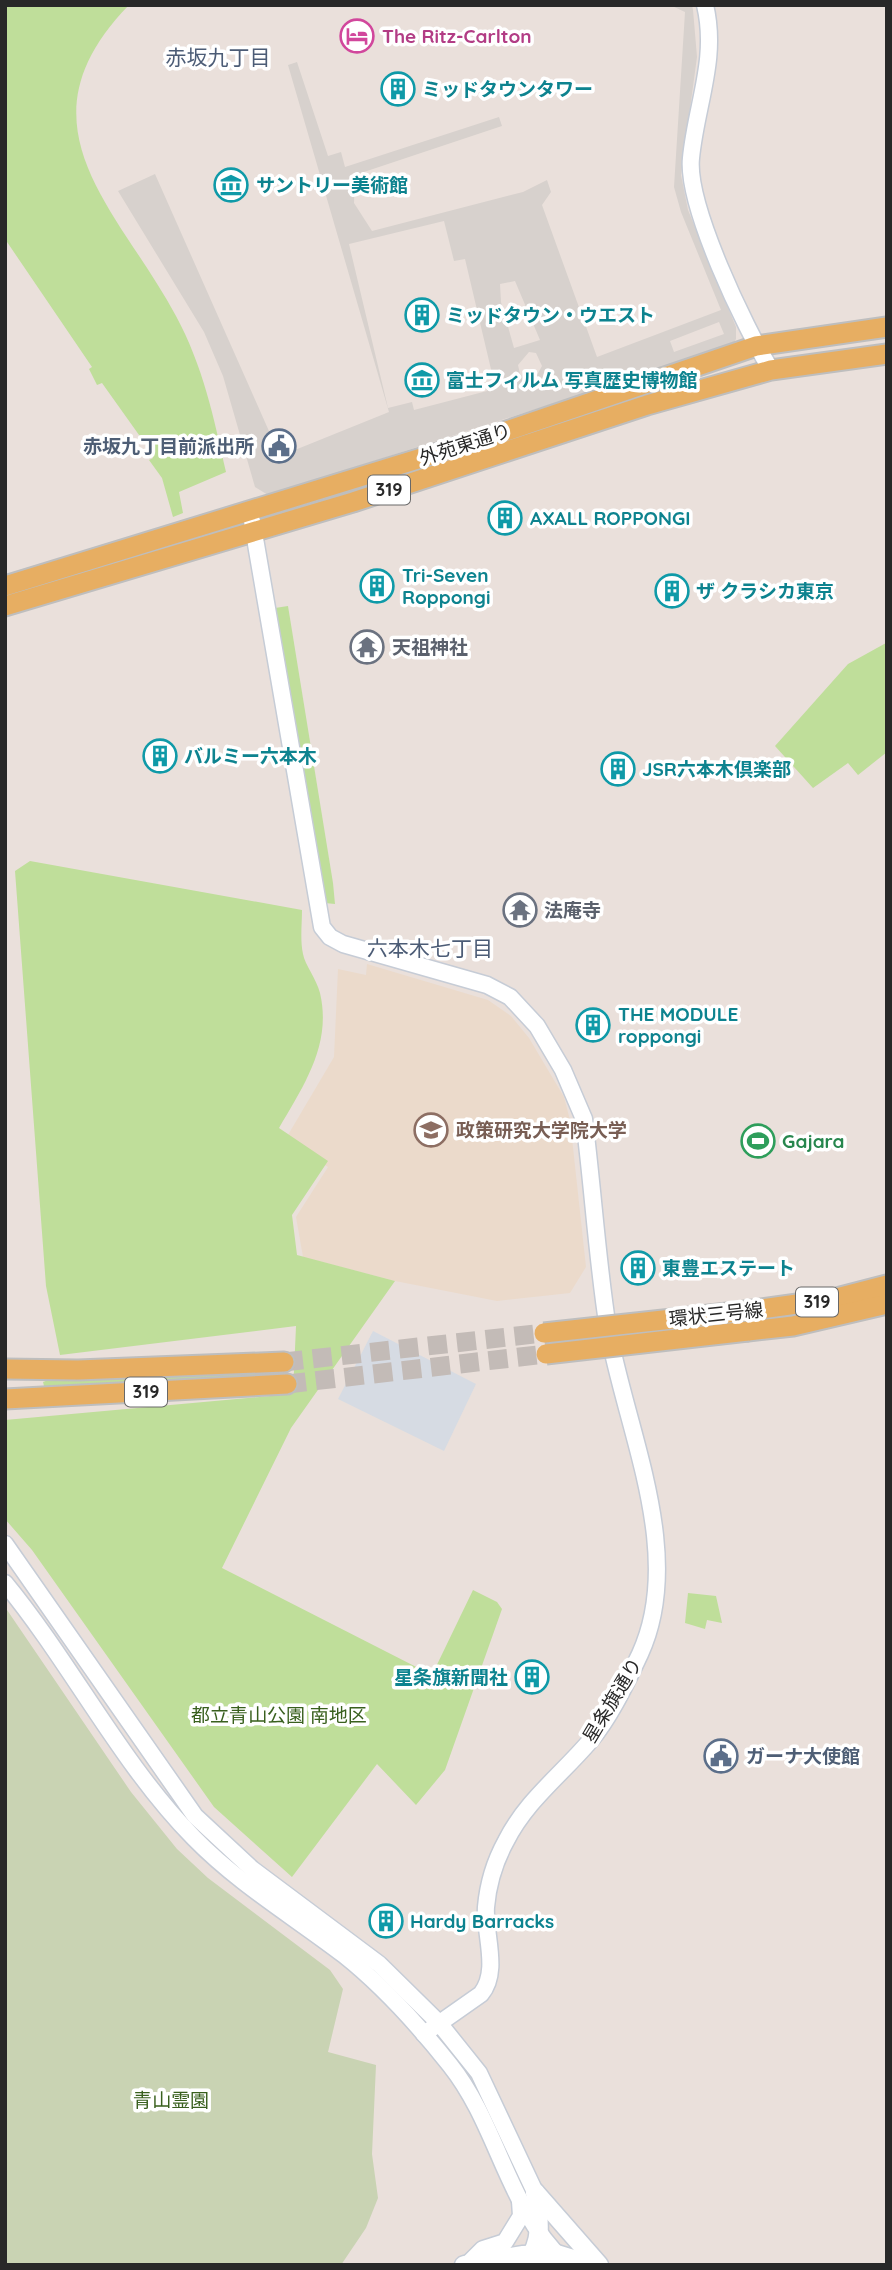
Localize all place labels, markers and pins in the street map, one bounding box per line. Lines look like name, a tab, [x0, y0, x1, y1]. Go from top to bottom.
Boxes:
hotel icon: The Ritz-Carlton	[338, 17, 376, 55]
place label: The Ritz-Carlton	[382, 24, 532, 48]
building icon: ミッドタウンタワー	[379, 70, 417, 108]
place label: ミッドタウンタワー	[422, 77, 593, 101]
museum icon: サントリー美術館	[212, 166, 250, 204]
place label: サントリー美術館	[256, 173, 408, 197]
building icon: ミッドタウン・ウエスト	[403, 296, 441, 334]
place label: ミッドタウン・ウエスト	[446, 303, 655, 327]
museum icon: 富士フィルム 写真歴史博物館	[403, 361, 441, 399]
place label: 富士フィルム 写真歴史博物館	[446, 368, 698, 392]
public building icon: 赤坂九丁目前派出所	[260, 427, 298, 465]
place label: 赤坂九丁目前派出所	[83, 434, 254, 458]
building icon: AXALL ROPPONGI	[486, 499, 524, 537]
place label: AXALL ROPPONGI	[530, 506, 690, 530]
place label: Tri-Seven Roppongi	[402, 563, 490, 609]
building icon: Tri-Seven Roppongi	[358, 567, 396, 605]
building icon: ザ クラシカ東京	[653, 572, 691, 610]
place label: ザ クラシカ東京	[696, 579, 834, 603]
temple icon: 天祖神社	[348, 628, 386, 666]
place label: 天祖神社	[392, 635, 468, 659]
building icon: バルミー六本木	[141, 737, 179, 775]
place label: バルミー六本木	[184, 744, 317, 768]
building icon: JSR六本木倶楽部	[599, 750, 637, 788]
place label: JSR六本木倶楽部	[642, 757, 791, 781]
temple icon: 法庵寺	[501, 891, 539, 929]
place label: 法庵寺	[544, 898, 601, 922]
place label: THE MODULE roppongi	[618, 1002, 738, 1048]
building icon: THE MODULE roppongi	[574, 1006, 612, 1044]
school or university icon: 政策研究大学院大学	[412, 1111, 450, 1149]
place label: 政策研究大学院大学	[456, 1118, 627, 1142]
sports icon: Gajara	[739, 1122, 777, 1160]
place label: Gajara	[782, 1129, 845, 1153]
building icon: 東豊エステート	[619, 1249, 657, 1287]
place label: 東豊エステート	[662, 1256, 795, 1280]
building icon: 星条旗新聞社	[513, 1658, 551, 1696]
place label: 星条旗新聞社	[394, 1665, 508, 1689]
public building icon: ガーナ大使館	[702, 1737, 740, 1775]
place label: ガーナ大使館	[746, 1744, 860, 1768]
building icon: Hardy Barracks	[367, 1902, 405, 1940]
place label: Hardy Barracks	[410, 1909, 554, 1933]

